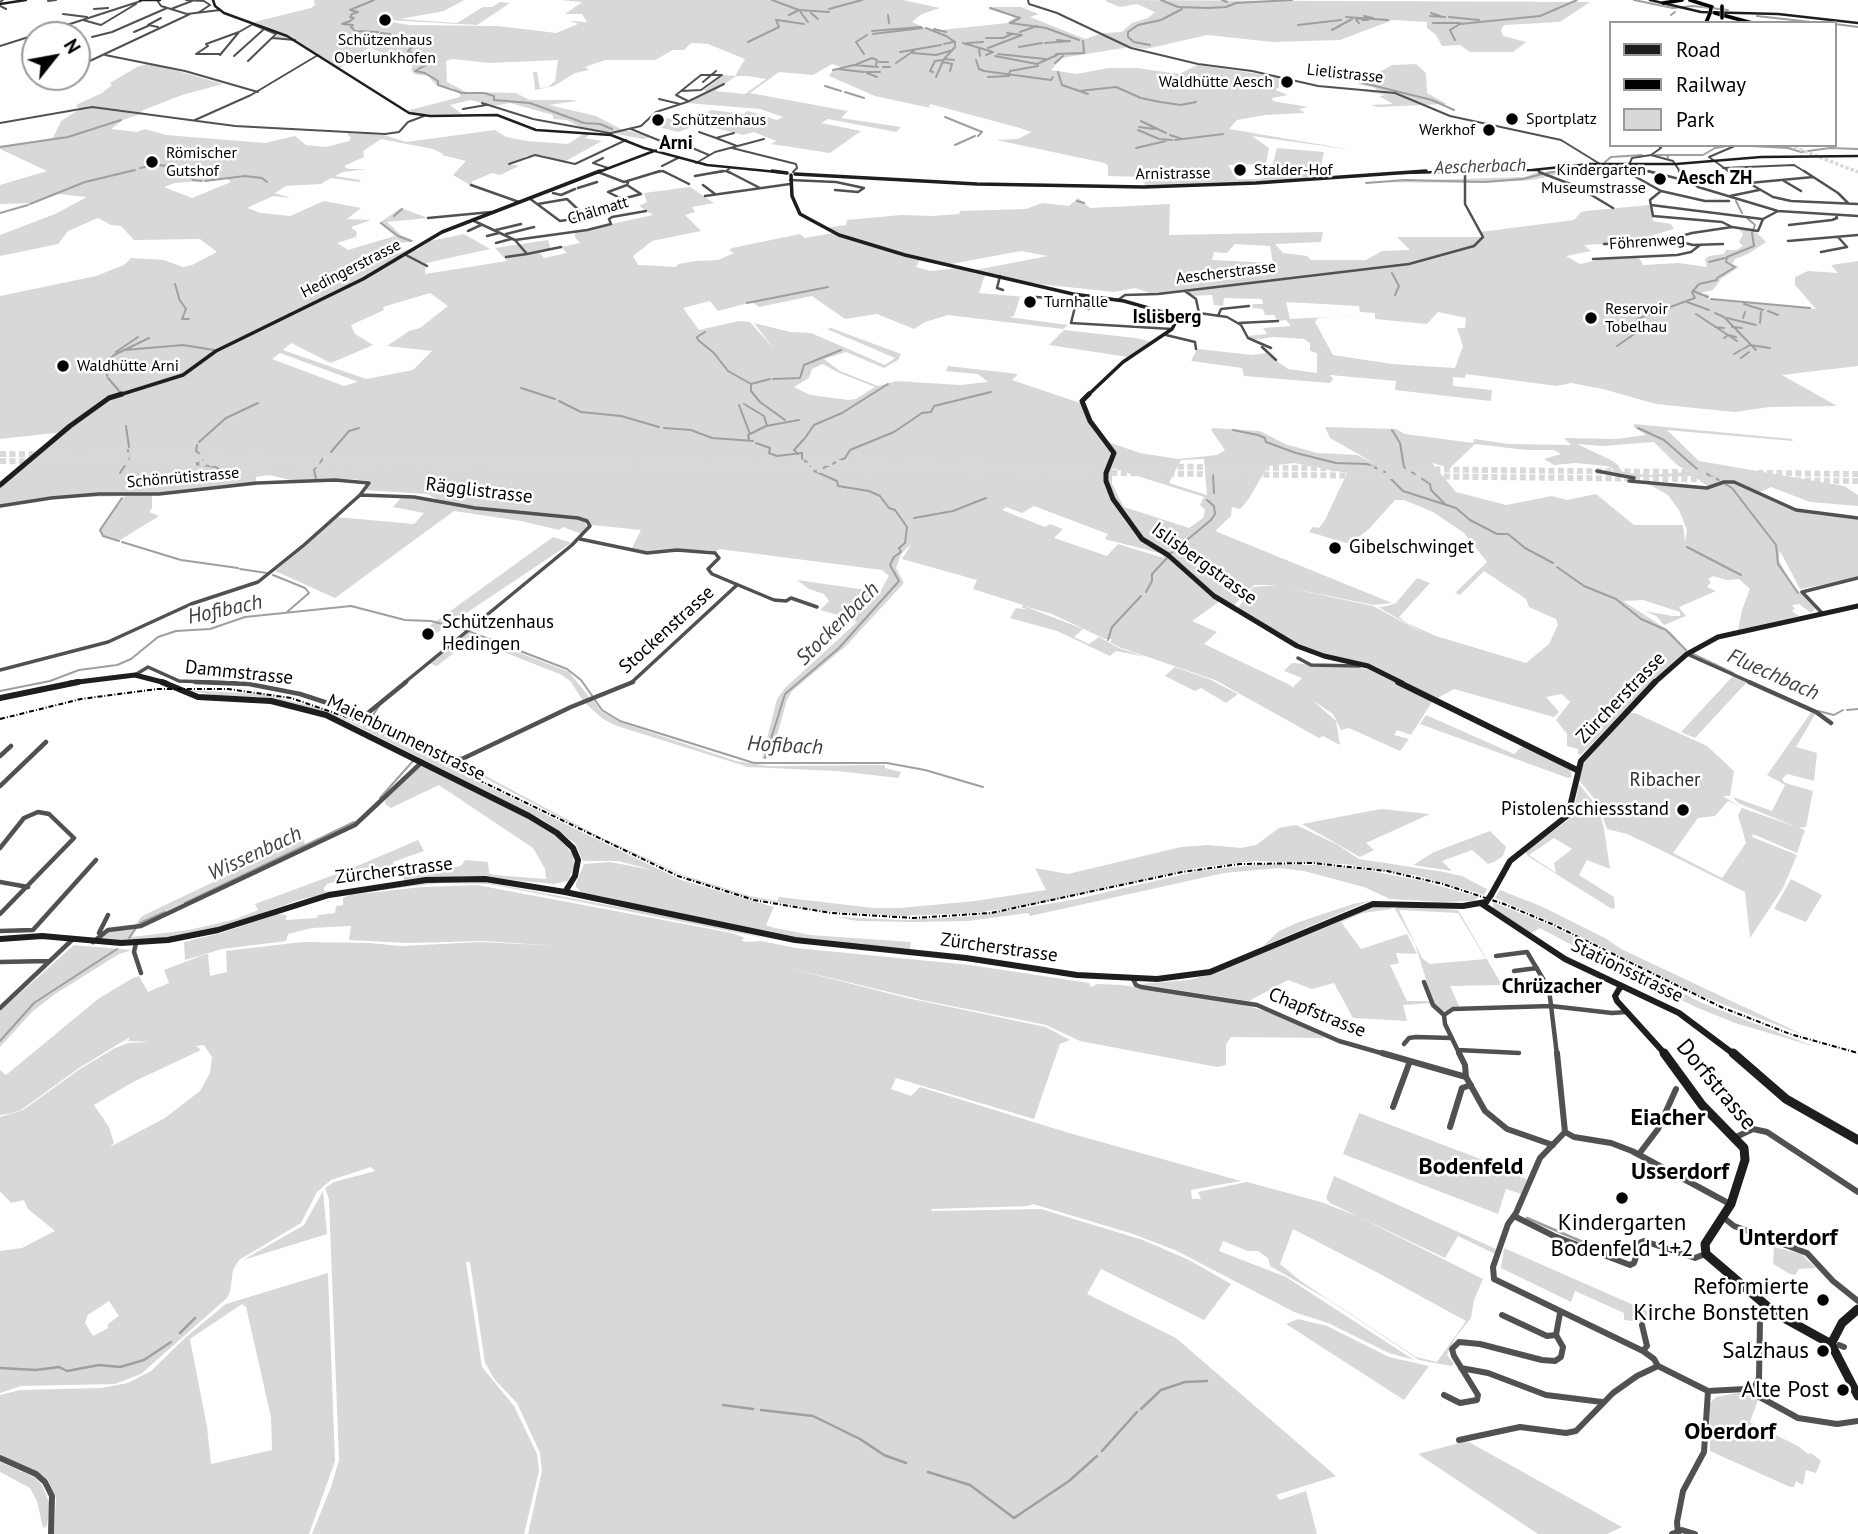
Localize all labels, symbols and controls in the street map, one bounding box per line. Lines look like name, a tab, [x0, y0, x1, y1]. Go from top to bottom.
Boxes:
marker: Schützenhaus Oberlunkhofen	[377, 12, 393, 28]
north arrow	[21, 21, 91, 91]
legend	[1610, 21, 1837, 147]
place label: Schützenhaus Oberlunkhofen	[334, 30, 436, 68]
text: N	[59, 35, 86, 58]
text: Road	[1676, 36, 1720, 63]
street label: Lielistrasse	[1306, 60, 1384, 88]
text: Railway	[1676, 71, 1746, 98]
place label: Waldhütte Aesch	[1159, 72, 1273, 92]
marker: Waldhütte Aesch	[1279, 74, 1295, 90]
text: Park	[1676, 106, 1715, 133]
place label: Sportplatz	[1526, 109, 1597, 129]
place label: Schützenhaus	[672, 110, 766, 130]
marker: Sportplatz	[1504, 111, 1520, 127]
marker: Schützenhaus	[650, 112, 666, 128]
place label: Werkhof	[1419, 120, 1475, 140]
marker: Werkhof	[1481, 122, 1497, 138]
district label: Arni	[659, 133, 693, 155]
place label: Römischer Gutshof	[166, 143, 237, 181]
marker: Römischer Gutshof	[144, 154, 160, 170]
water label: Aescherbach	[1434, 155, 1526, 179]
place label: Stalder-Hof	[1254, 160, 1333, 180]
place label: Kindergarten Museumstrasse	[1541, 160, 1646, 198]
marker: Stalder-Hof	[1232, 162, 1248, 178]
street label: Arnistrasse	[1135, 164, 1211, 184]
district label: Aesch ZH	[1678, 168, 1752, 190]
marker: Kindergarten Museumstrasse	[1652, 171, 1668, 187]
street label: Chälmatt	[565, 193, 631, 229]
street label: Föhrenweg	[1608, 230, 1686, 254]
street label: Hedingerstrasse	[298, 236, 404, 302]
street label: Aescherstrasse	[1175, 257, 1277, 289]
place label: Turnhalle	[1044, 292, 1108, 312]
marker: Turnhalle	[1022, 294, 1038, 310]
place label: Reservoir Tobelhau	[1605, 299, 1668, 337]
district label: Islisberg	[1133, 307, 1201, 329]
marker: Reservoir Tobelhau	[1583, 310, 1599, 326]
place label: Waldhütte Arni	[77, 356, 179, 376]
marker: Waldhütte Arni	[55, 358, 71, 374]
street label: Schönrütistrasse	[126, 464, 240, 492]
street label: Rägglistrasse	[424, 473, 534, 509]
street label: Islisbergstrasse	[1147, 518, 1261, 610]
place label: Gibelschwinget	[1349, 537, 1474, 559]
marker: Gibelschwinget	[1327, 540, 1343, 556]
water label: Stockenbach	[791, 577, 885, 671]
street label: Stockenstrasse	[615, 581, 719, 679]
water label: Hofibach	[185, 590, 265, 630]
place label: Schützenhaus Hedingen	[442, 612, 554, 656]
marker: Schützenhaus Hedingen	[420, 626, 436, 642]
water label: Fluechbach	[1723, 644, 1823, 706]
street label: Zürcherstrasse	[1572, 648, 1670, 748]
street label: Dammstrasse	[184, 656, 294, 690]
street label: Maienbrunnenstrasse	[323, 690, 489, 786]
water label: Hofibach	[747, 731, 823, 761]
park label: Ribacher	[1629, 770, 1701, 792]
place label: Pistolenschiessstand	[1501, 799, 1669, 821]
marker: Pistolenschiessstand	[1675, 802, 1691, 818]
water label: Wissenbach	[204, 821, 306, 887]
street label: Zürcherstrasse	[334, 852, 454, 890]
street label: Zürcherstrasse	[939, 928, 1059, 968]
street label: Stationsstrasse	[1567, 934, 1687, 1008]
district label: Chrüzacher	[1502, 974, 1602, 1000]
street label: Chapfstrasse	[1265, 983, 1369, 1043]
street label: Dorfstrasse	[1670, 1034, 1762, 1136]
district label: Eiacher	[1631, 1104, 1705, 1132]
district label: Bodenfeld	[1418, 1153, 1524, 1181]
district label: Usserdorf	[1631, 1158, 1729, 1186]
marker: Kindergarten Bodenfeld 1+2	[1614, 1190, 1630, 1206]
place label: Kindergarten Bodenfeld 1+2	[1550, 1209, 1694, 1263]
district label: Unterdorf	[1739, 1224, 1837, 1252]
place label: Reformierte Kirche Bonstetten	[1633, 1273, 1809, 1327]
marker: Reformierte Kirche Bonstetten	[1815, 1292, 1831, 1308]
place label: Salzhaus	[1722, 1337, 1809, 1365]
marker: Salzhaus	[1815, 1343, 1831, 1359]
place label: Alte Post	[1742, 1376, 1829, 1404]
marker: Alte Post	[1835, 1382, 1851, 1398]
district label: Oberdorf	[1684, 1418, 1776, 1446]

